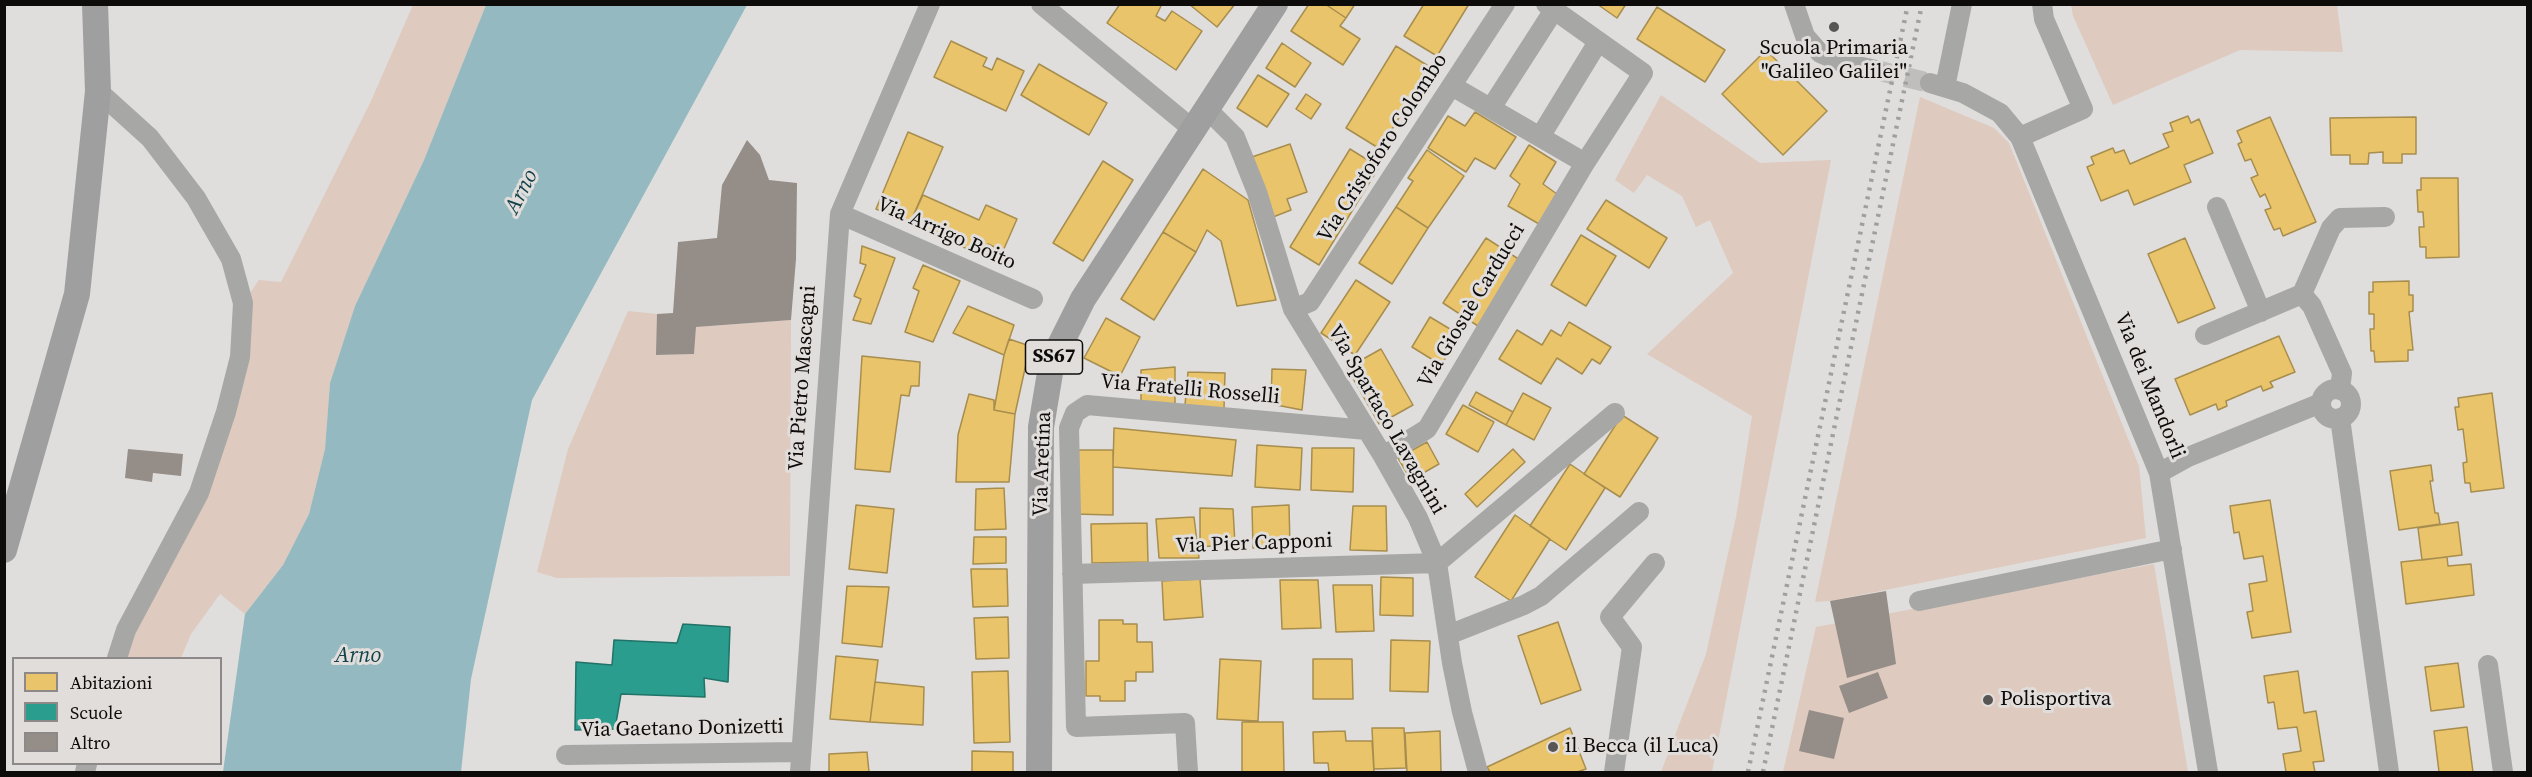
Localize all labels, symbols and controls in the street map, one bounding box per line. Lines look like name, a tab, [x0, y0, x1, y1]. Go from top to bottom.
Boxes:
marker: Scuola Primaria "Galileo Galilei"	[1827, 20, 1841, 34]
place label: Scuola Primaria "Galileo Galilei"	[1760, 36, 1908, 86]
street label: Via Cristoforo Colombo	[1313, 49, 1453, 247]
water label: Arno	[500, 165, 544, 219]
street label: Via Arrigo Boito	[872, 192, 1020, 276]
street label: Via Giosuè Carducci	[1413, 219, 1531, 393]
street label: Via Pietro Mascagni	[784, 284, 822, 472]
street label: Via dei Mandorli	[2108, 309, 2190, 463]
street label: Via Spartaco Lavagnini	[1321, 321, 1451, 519]
road number: SS67	[1026, 340, 1082, 374]
street label: Via Fratelli Rosselli	[1099, 370, 1281, 410]
street label: Via Aretina	[1029, 411, 1057, 517]
street label: Via Pier Capponi	[1175, 529, 1333, 559]
water label: Arno	[335, 643, 381, 669]
legend	[12, 657, 222, 765]
text: Abitazioni	[70, 670, 152, 695]
place label: Polisportiva	[2000, 687, 2111, 713]
marker: Polisportiva	[1981, 693, 1995, 707]
text: Scuole	[70, 700, 123, 725]
street label: Via Gaetano Donizetti	[580, 715, 784, 743]
text: Altro	[70, 730, 110, 755]
place label: il Becca (il Luca)	[1565, 734, 1719, 760]
marker: il Becca (il Luca)	[1546, 740, 1560, 754]

